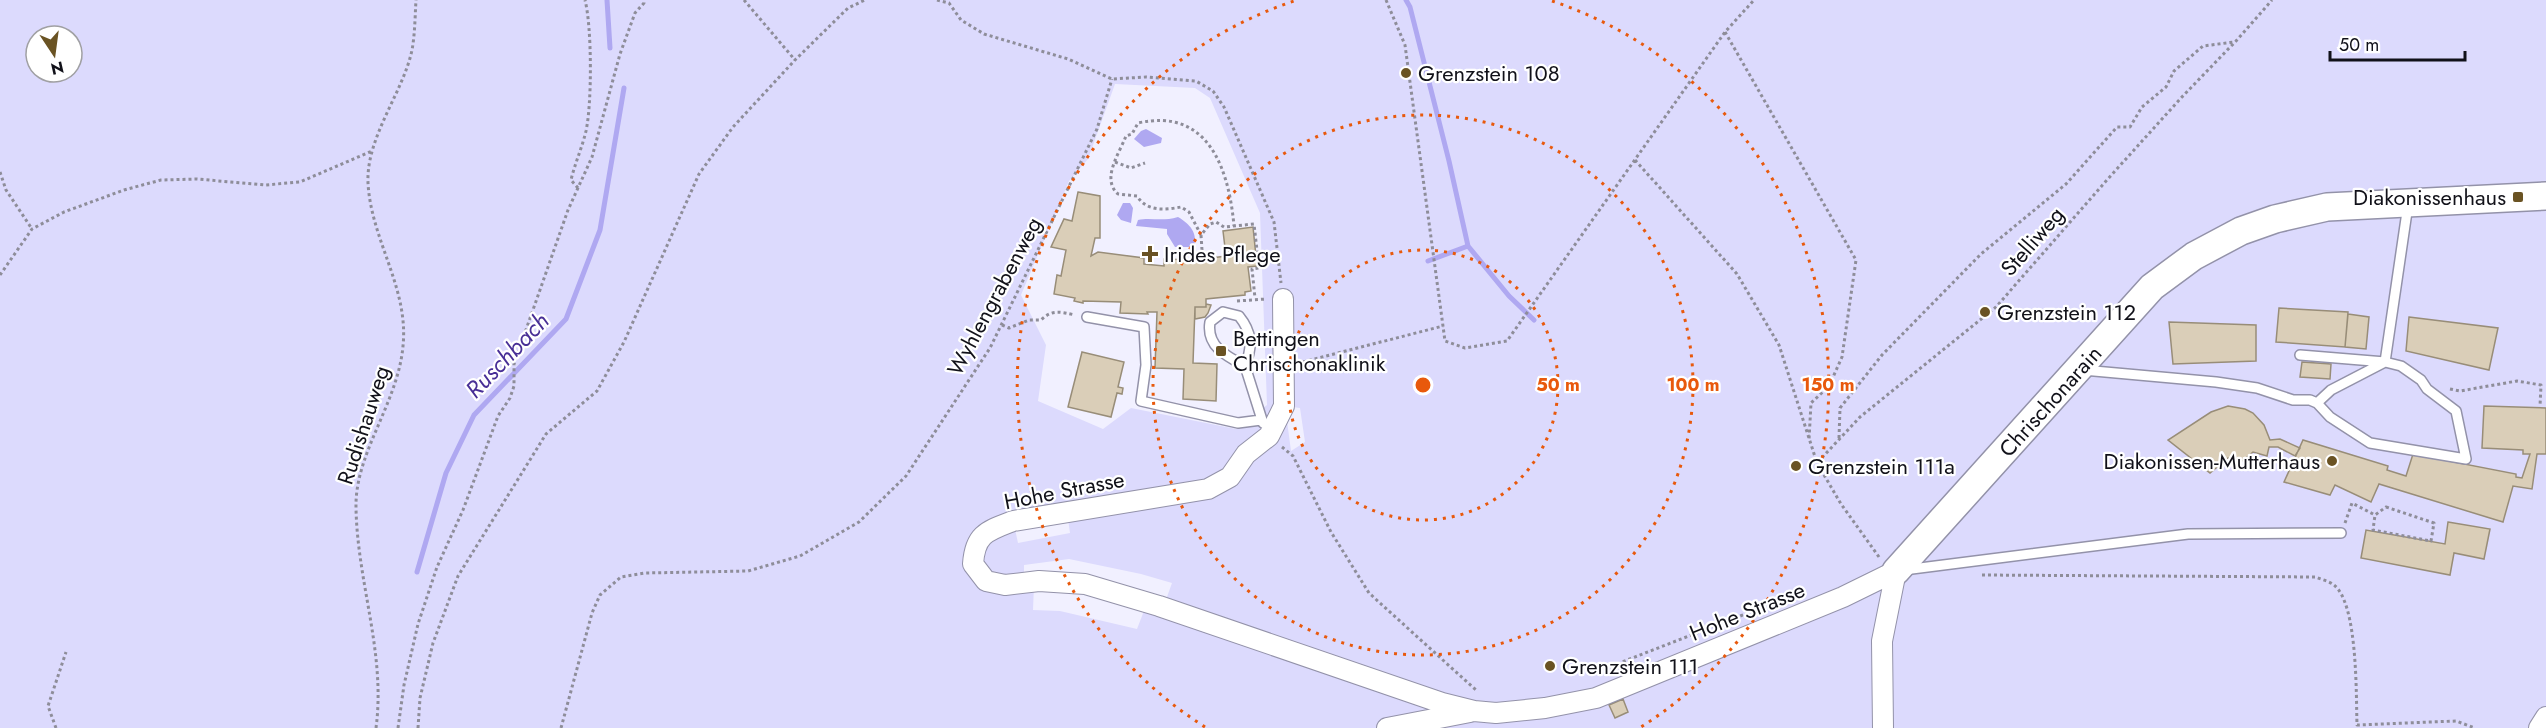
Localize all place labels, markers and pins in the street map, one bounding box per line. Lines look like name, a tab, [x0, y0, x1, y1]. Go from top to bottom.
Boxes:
place label: Grenzstein 108	[1418, 57, 1560, 89]
marker: Grenzstein 108	[1399, 66, 1413, 80]
place label: Diakonissenhaus	[2353, 181, 2506, 213]
marker: Diakonissenhaus	[2511, 190, 2525, 204]
place label: Irides Pflege	[1164, 238, 1281, 270]
marker: Irides Pflege	[1141, 245, 1159, 263]
place label: Grenzstein 112	[1997, 296, 2136, 328]
marker: Grenzstein 112	[1978, 305, 1992, 319]
place label: Bettingen Chrischonaklinik	[1233, 322, 1386, 379]
marker: Bettingen Chrischonaklinik	[1214, 344, 1228, 358]
centre of rings	[1413, 375, 1433, 395]
place label: Diakonissen-Mutterhaus	[2104, 445, 2320, 477]
place label: Grenzstein 111a	[1808, 450, 1955, 482]
marker: Diakonissen-Mutterhaus	[2325, 454, 2339, 468]
marker: Grenzstein 111a	[1789, 459, 1803, 473]
place label: Grenzstein 111	[1562, 650, 1698, 682]
marker: Grenzstein 111	[1543, 659, 1557, 673]

